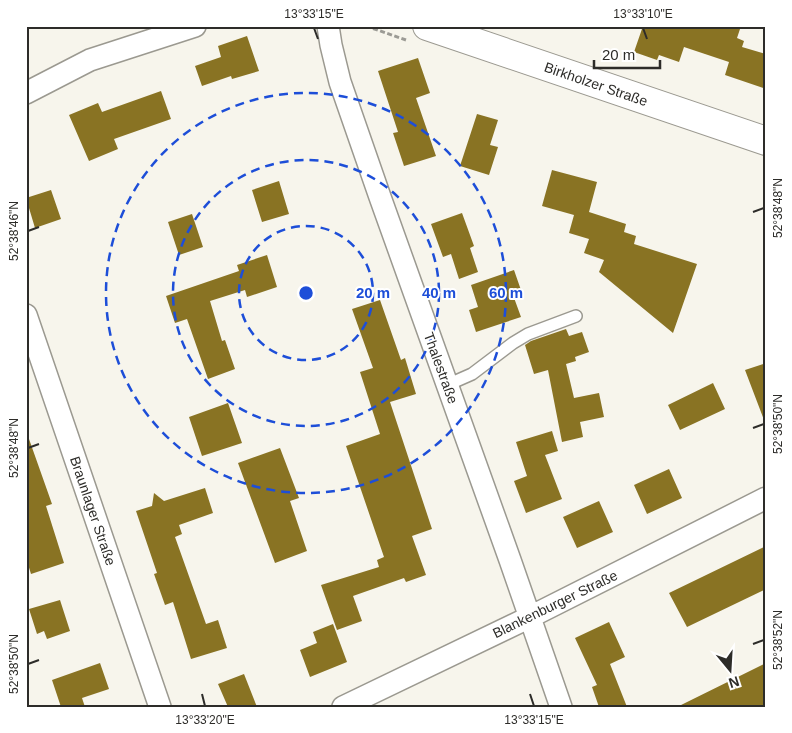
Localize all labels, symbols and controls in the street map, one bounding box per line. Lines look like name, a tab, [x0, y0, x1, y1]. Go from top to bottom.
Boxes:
text: 13°33'15"E	[284, 7, 344, 21]
text: 13°33'10"E	[613, 7, 673, 21]
scale bar	[594, 38, 661, 70]
text: 20 m	[602, 46, 635, 63]
street label: Birkholzer Straße	[542, 59, 650, 109]
text: 52°38'48"N	[771, 178, 785, 238]
text: 52°38'46"N	[7, 201, 21, 261]
centre of rings	[297, 284, 315, 302]
text: 20 m	[356, 284, 390, 301]
text: 40 m	[422, 284, 456, 301]
text: 60 m	[489, 284, 523, 301]
street label: Thalestraße	[421, 330, 461, 406]
text: 52°38'50"N	[771, 394, 785, 454]
text: 52°38'48"N	[7, 418, 21, 478]
street label: Braunlager Straße	[67, 454, 119, 568]
street label: Blankenburger Straße	[490, 567, 620, 641]
text: 52°38'52"N	[771, 610, 785, 670]
text: 52°38'50"N	[7, 634, 21, 694]
north arrow	[704, 646, 754, 696]
text: N	[727, 673, 741, 692]
text: 13°33'20"E	[175, 713, 235, 727]
text: 13°33'15"E	[504, 713, 564, 727]

